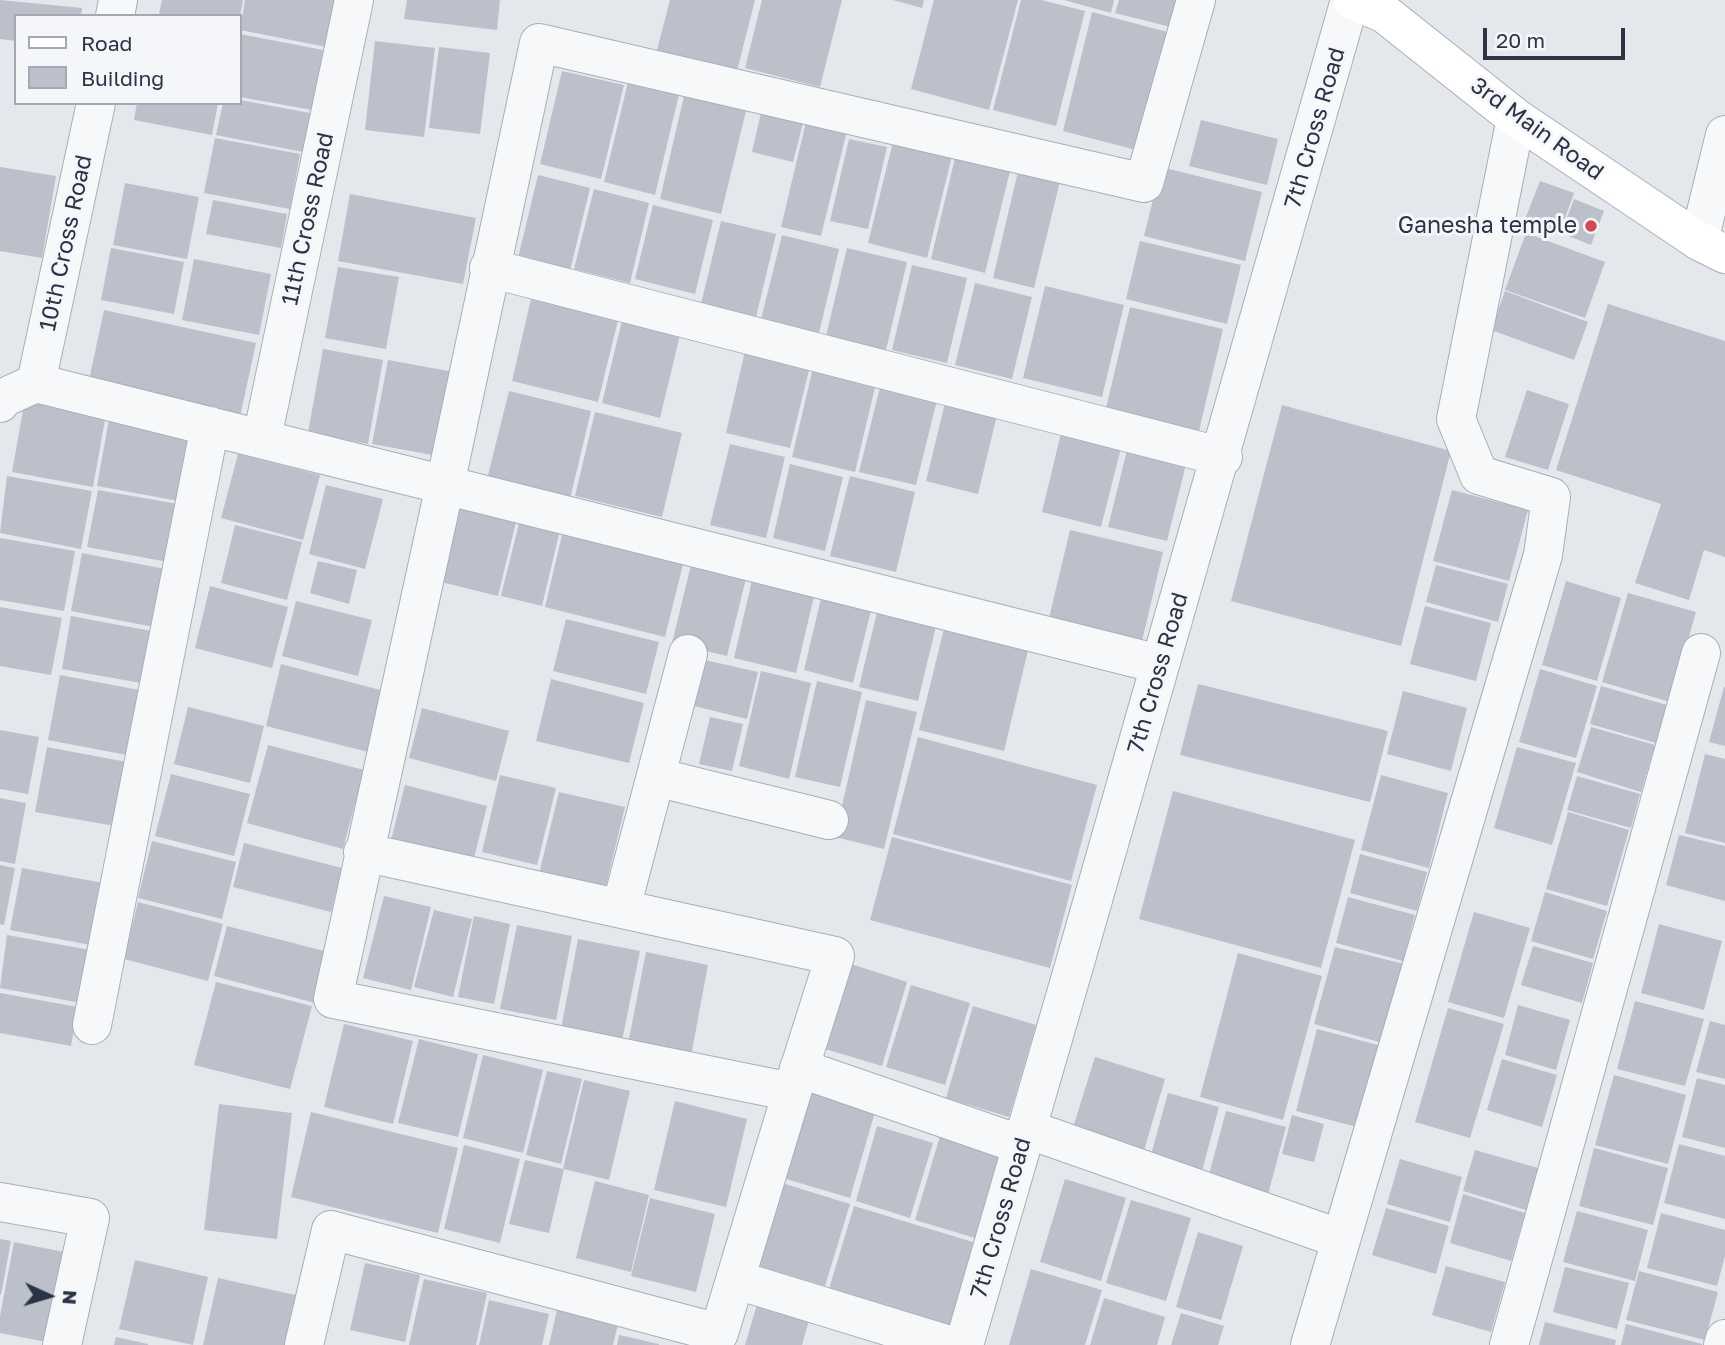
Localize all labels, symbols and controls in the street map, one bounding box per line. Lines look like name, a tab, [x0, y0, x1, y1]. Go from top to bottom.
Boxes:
legend	[14, 14, 242, 105]
scale bar	[1487, 14, 1629, 58]
text: 20 m	[1496, 27, 1545, 53]
text: Road	[81, 30, 132, 56]
street label: 7th Cross Road	[1279, 44, 1351, 212]
text: Building	[81, 65, 164, 91]
street label: 3rd Main Road	[1465, 72, 1609, 186]
street label: 11th Cross Road	[276, 130, 340, 308]
street label: 10th Cross Road	[34, 153, 98, 333]
place label: Ganesha temple	[1398, 212, 1577, 240]
marker: Ganesha temple	[1583, 218, 1599, 234]
street label: 7th Cross Road	[1122, 589, 1194, 757]
street label: 7th Cross Road	[965, 1134, 1037, 1302]
north arrow	[14, 1261, 84, 1331]
text: N	[58, 1289, 82, 1306]

